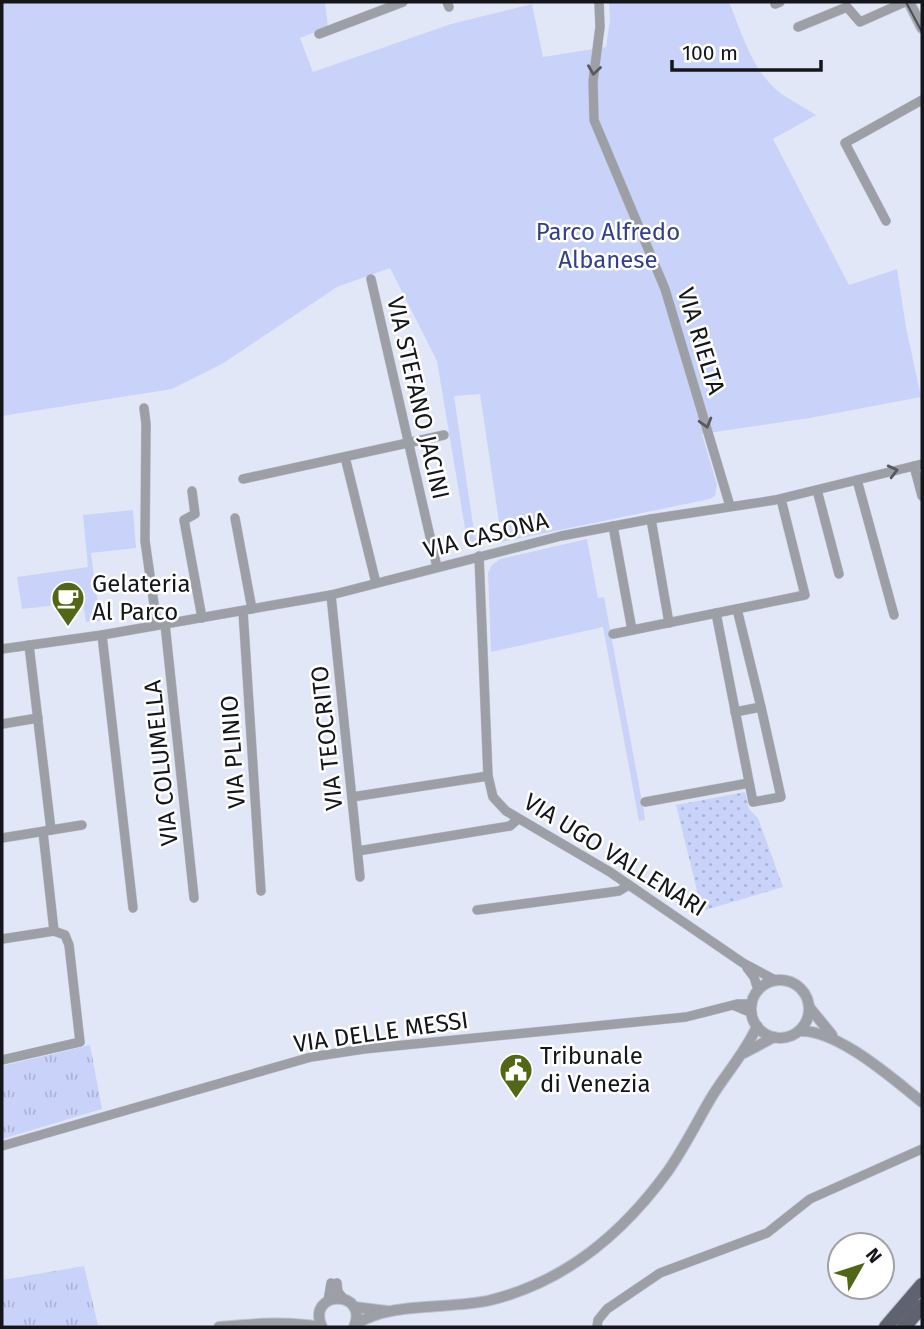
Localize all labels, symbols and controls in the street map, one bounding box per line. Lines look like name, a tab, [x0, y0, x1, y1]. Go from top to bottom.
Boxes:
scale bar	[672, 28, 821, 72]
text: 100 m	[682, 40, 738, 66]
one-way arrow	[587, 64, 602, 75]
park label: Parco Alfredo Albanese	[536, 218, 680, 274]
street label: VIA RIELTA	[672, 284, 731, 398]
street label: VIA STEFANO JACINI	[381, 294, 455, 502]
one-way arrow	[697, 417, 712, 429]
one-way arrow	[887, 465, 899, 479]
street label: VIA CASONA	[421, 506, 552, 564]
place label: Gelateria Al Parco	[92, 570, 191, 626]
cafe icon: Gelateria Al Parco	[49, 579, 87, 628]
street label: VIA TEOCRITO	[305, 664, 349, 812]
street label: VIA COLUMELLA	[138, 678, 184, 847]
street label: VIA PLINIO	[215, 694, 251, 810]
street label: VIA UGO VALLENARI	[519, 788, 711, 922]
street label: VIA DELLE MESSI	[292, 1006, 470, 1058]
place label: Tribunale di Venezia	[540, 1042, 651, 1098]
public building icon: Tribunale di Venezia	[497, 1051, 535, 1100]
north arrow	[826, 1231, 896, 1301]
text: N	[861, 1243, 887, 1268]

